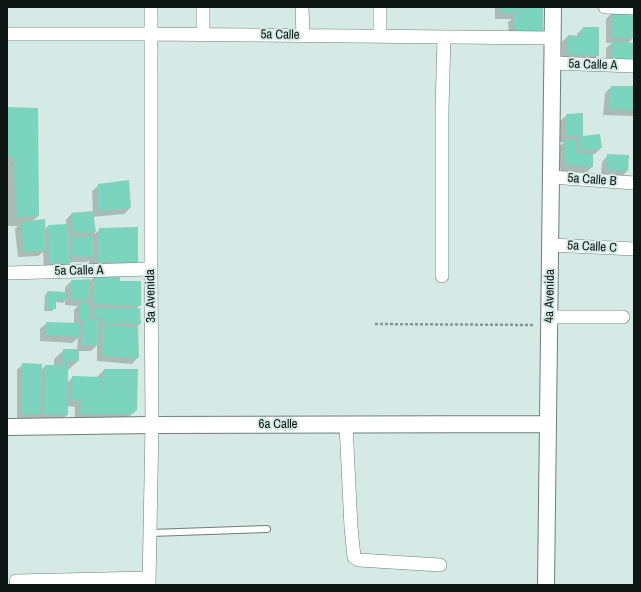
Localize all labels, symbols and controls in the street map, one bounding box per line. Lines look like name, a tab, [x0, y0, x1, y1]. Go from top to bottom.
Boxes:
street label: 5a Calle	[260, 27, 300, 43]
street label: 5a Calle A	[568, 56, 618, 74]
street label: 5a Calle B	[567, 171, 617, 189]
street label: 5a Calle C	[567, 238, 617, 256]
street label: 5a Calle A	[54, 263, 104, 279]
street label: 3a Avenida	[143, 269, 159, 323]
street label: 4a Avenida	[542, 269, 558, 323]
street label: 6a Calle	[258, 417, 298, 433]

